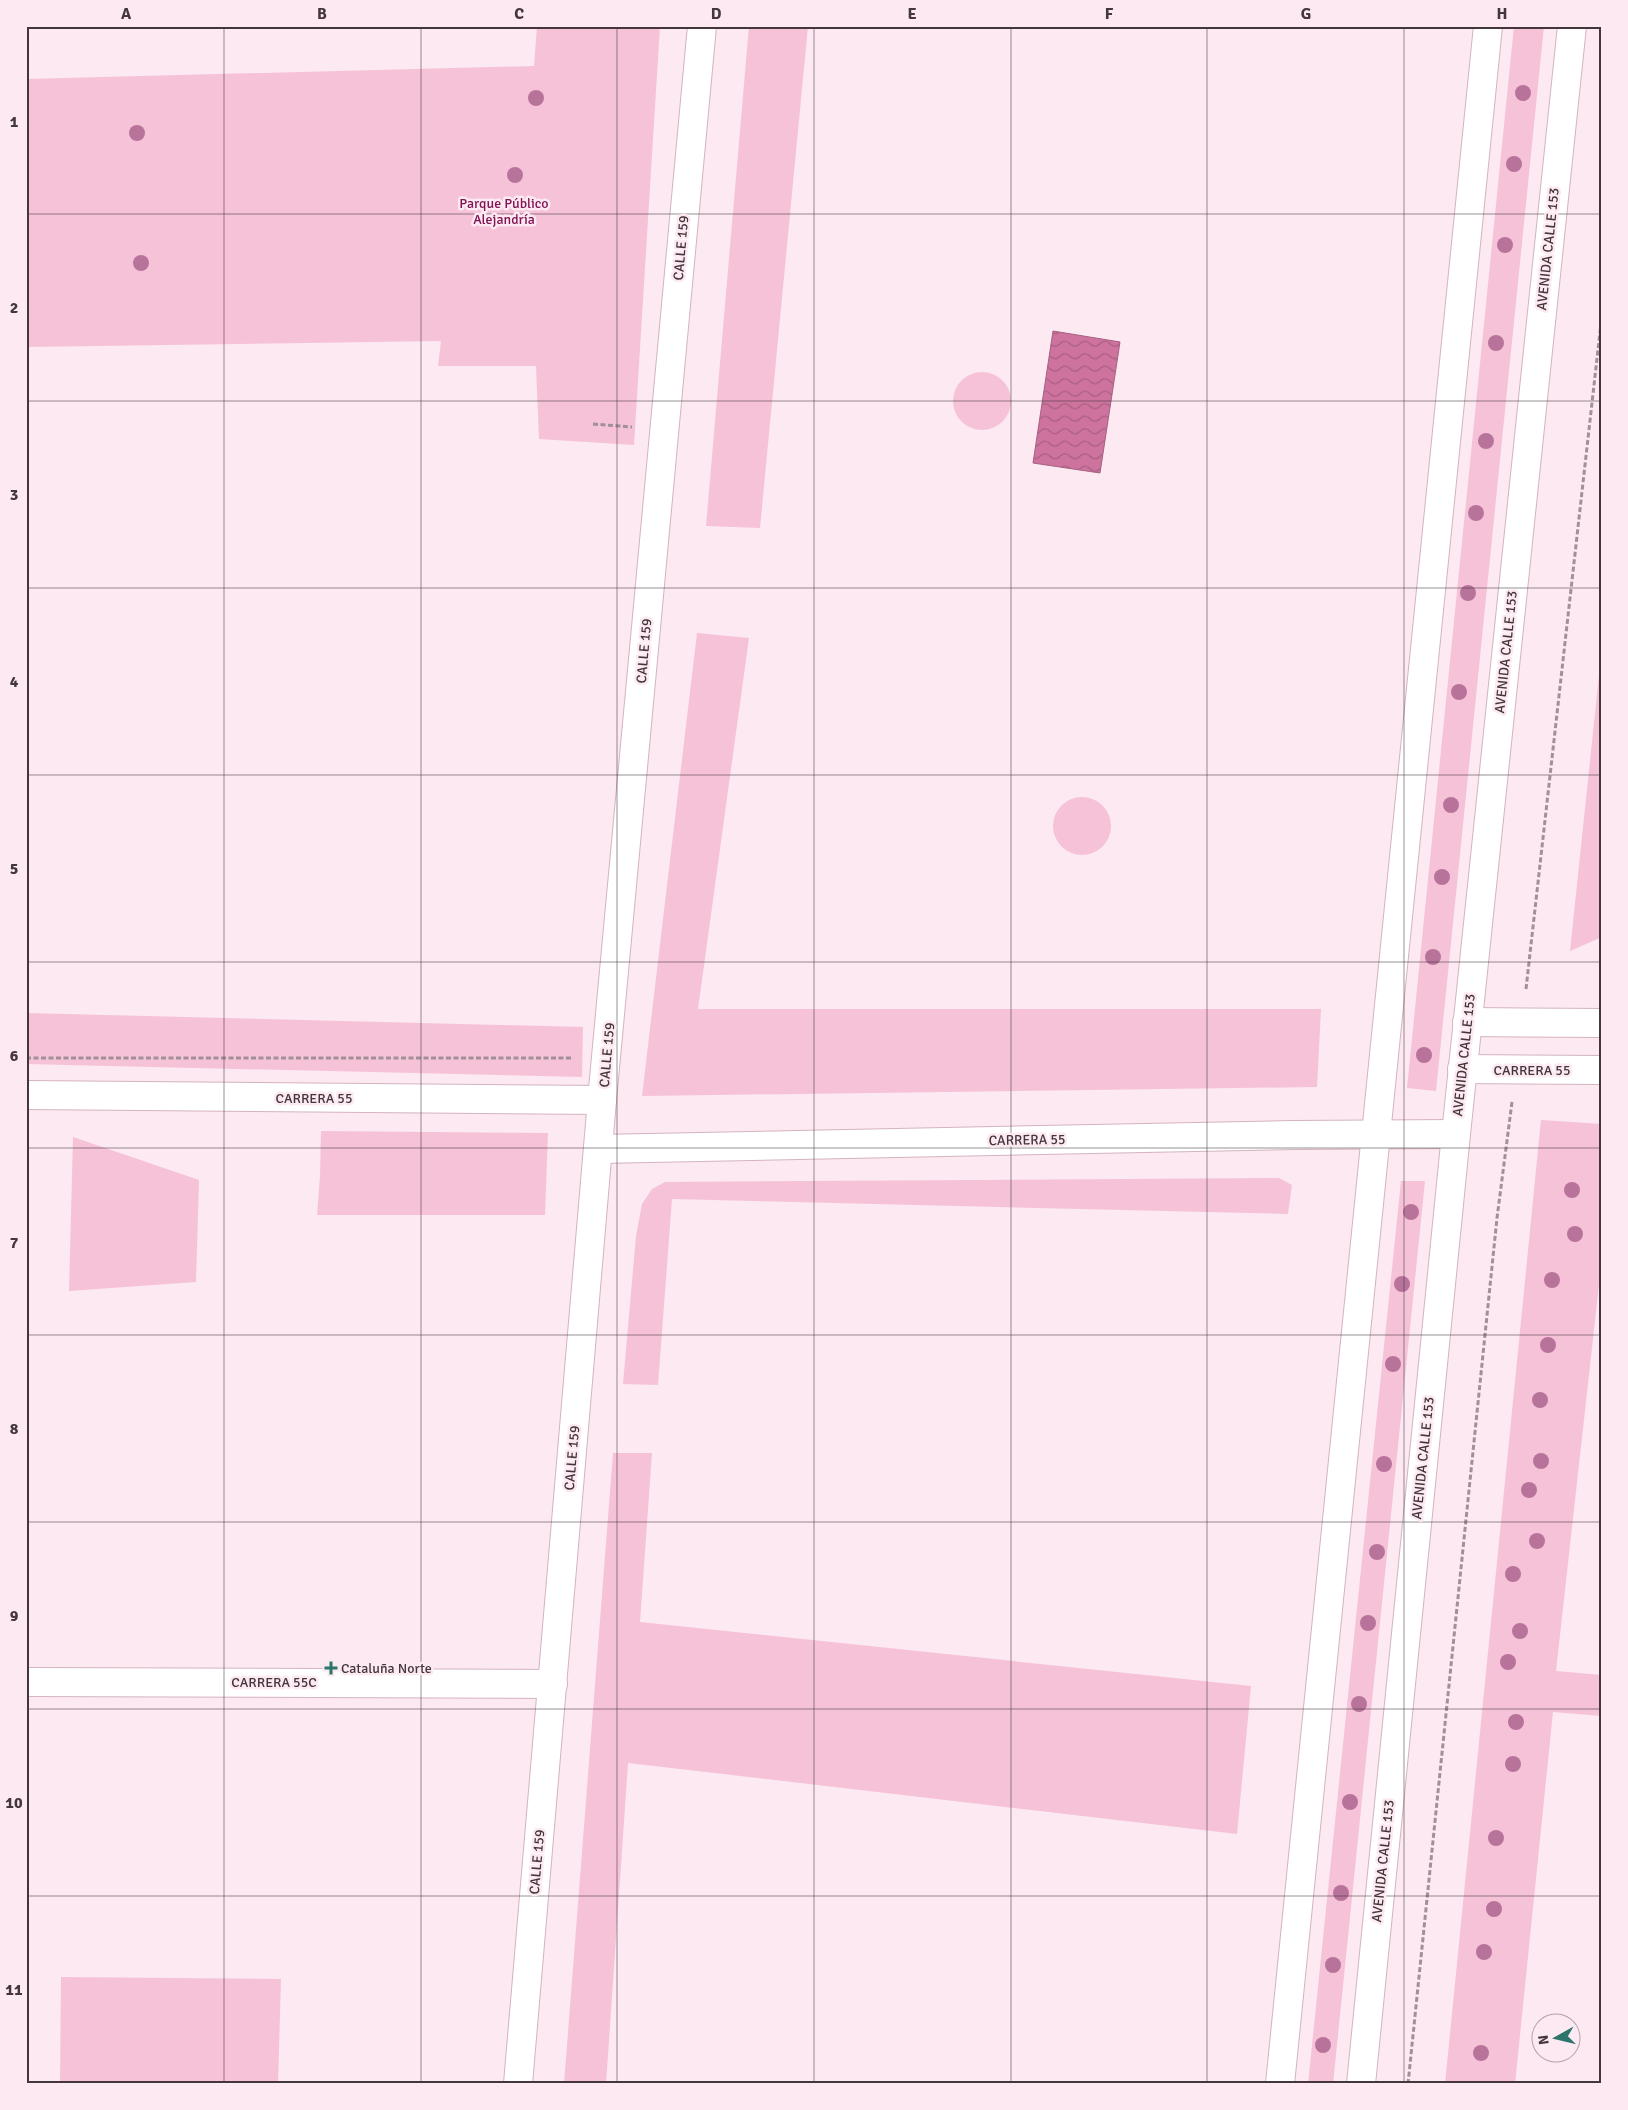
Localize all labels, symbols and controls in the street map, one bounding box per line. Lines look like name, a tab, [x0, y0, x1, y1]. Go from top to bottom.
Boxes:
text: A	[121, 4, 132, 24]
text: B	[317, 4, 327, 24]
text: C	[514, 4, 524, 24]
text: D	[711, 4, 722, 24]
text: E	[907, 4, 917, 24]
text: F	[1105, 4, 1114, 24]
text: G	[1301, 4, 1311, 24]
text: H	[1497, 4, 1507, 24]
text: 1	[10, 112, 19, 132]
street label: AVENIDA CALLE 153	[1533, 187, 1563, 311]
park label: Parque Público Alejandría	[459, 195, 549, 228]
street label: CALLE 159	[670, 215, 692, 281]
text: 2	[10, 298, 18, 318]
text: 3	[10, 485, 18, 505]
street label: AVENIDA CALLE 153	[1491, 590, 1521, 714]
street label: CALLE 159	[633, 618, 655, 684]
text: 4	[10, 672, 19, 692]
text: 5	[10, 859, 18, 879]
street label: AVENIDA CALLE 153	[1449, 993, 1479, 1117]
street label: CALLE 159	[596, 1022, 618, 1088]
text: 6	[10, 1046, 19, 1066]
street label: CARRERA 55	[1494, 1062, 1570, 1079]
street label: CARRERA 55	[276, 1090, 352, 1107]
street label: CARRERA 55	[988, 1131, 1066, 1149]
text: 7	[10, 1233, 19, 1253]
street label: AVENIDA CALLE 153	[1408, 1396, 1438, 1520]
text: 8	[10, 1419, 19, 1439]
street label: CALLE 159	[561, 1425, 583, 1491]
text: 9	[10, 1606, 19, 1626]
place label: Cataluña Norte	[341, 1660, 432, 1677]
marker: Cataluña Norte	[325, 1662, 337, 1674]
street label: CARRERA 55C	[231, 1674, 317, 1691]
text: 10	[5, 1793, 23, 1813]
street label: AVENIDA CALLE 153	[1368, 1799, 1398, 1923]
street label: CALLE 159	[526, 1829, 548, 1895]
text: 11	[5, 1980, 23, 2000]
north arrow	[1530, 2012, 1580, 2062]
text: N	[1535, 2034, 1553, 2046]

